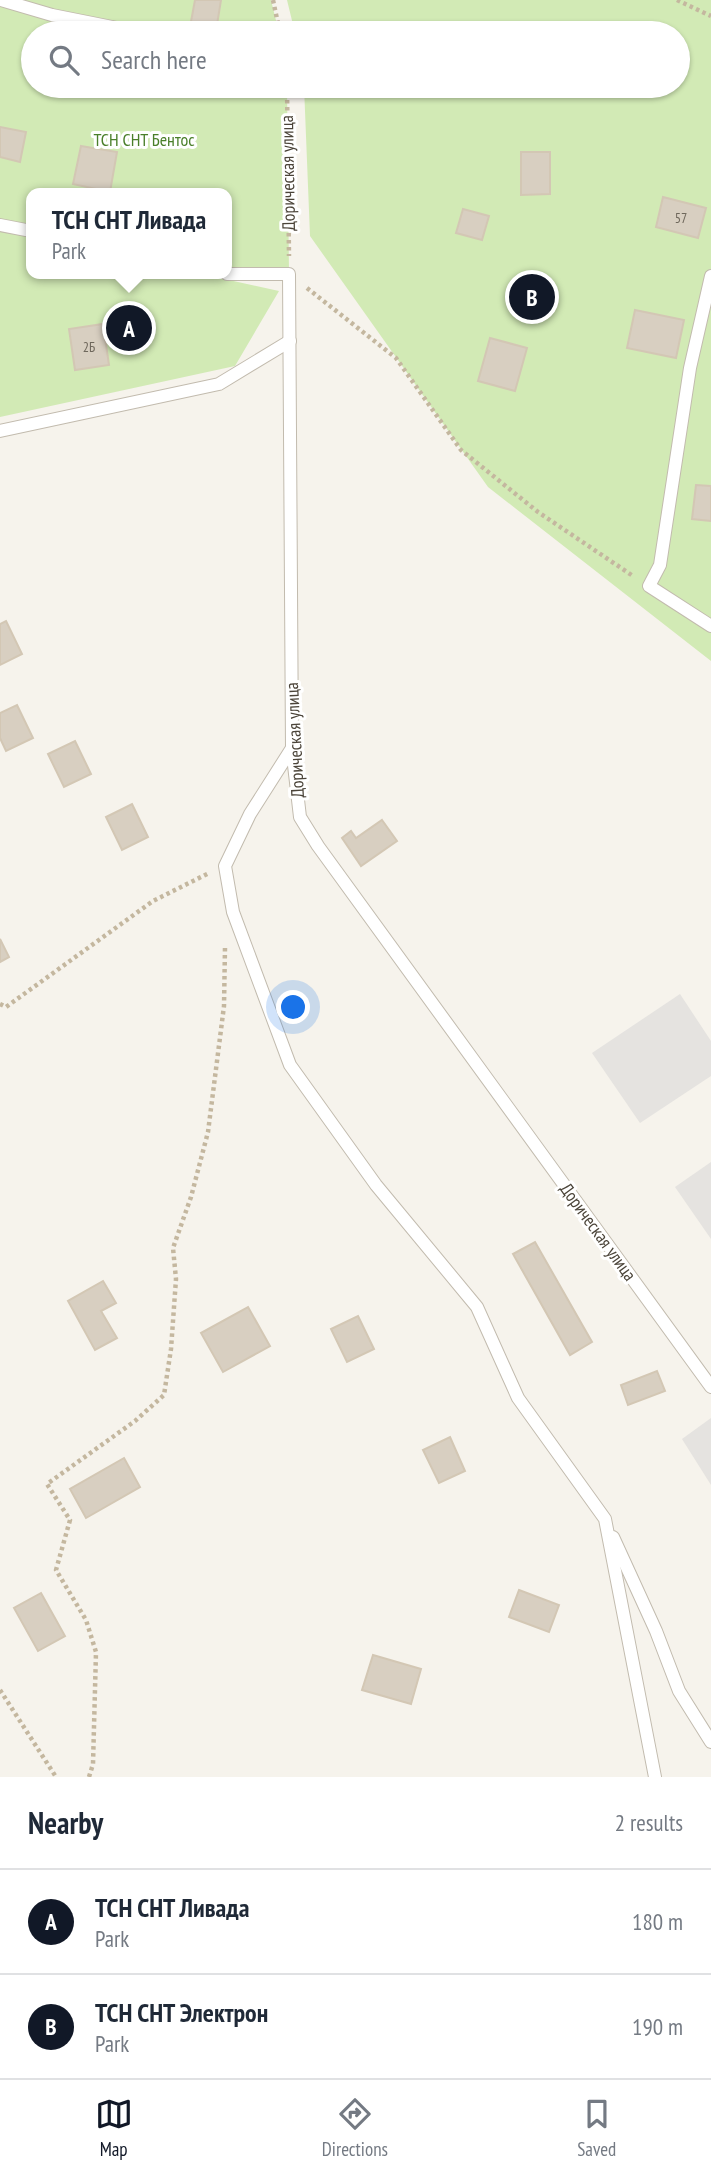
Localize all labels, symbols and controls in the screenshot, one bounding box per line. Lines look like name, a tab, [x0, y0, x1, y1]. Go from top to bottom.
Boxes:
search box	[21, 21, 690, 98]
icon: search	[45, 41, 83, 79]
text: Search here	[101, 43, 207, 76]
street label: Дорическая улица	[275, 115, 300, 231]
park label: ТСН СНТ Бентос	[93, 128, 195, 151]
popup	[26, 188, 232, 279]
text: ТСН СНТ Ливада	[52, 203, 206, 236]
house number: 57	[675, 209, 687, 227]
text: Park	[52, 236, 86, 265]
pin: B	[509, 271, 555, 323]
pin: A	[106, 302, 152, 354]
house number: 2Б	[83, 338, 95, 356]
street label: Дорическая улица	[280, 682, 309, 798]
your location	[276, 990, 310, 1024]
street label: Дорическая улица	[555, 1178, 642, 1285]
text: Nearby	[28, 1803, 103, 1842]
text: 2 results	[615, 1808, 683, 1837]
text: ТСН СНТ Ливада	[95, 1891, 249, 1924]
text: A	[45, 1907, 57, 1936]
text: 180 m	[632, 1907, 683, 1936]
text: Park	[95, 1924, 129, 1953]
text: ТСН СНТ Электрон	[95, 1996, 268, 2029]
text: B	[45, 2012, 57, 2041]
text: 190 m	[632, 2012, 683, 2041]
text: Park	[95, 2029, 129, 2058]
tab: Map	[95, 2095, 133, 2161]
tab: Directions	[322, 2095, 388, 2161]
tab: Saved	[577, 2095, 616, 2161]

